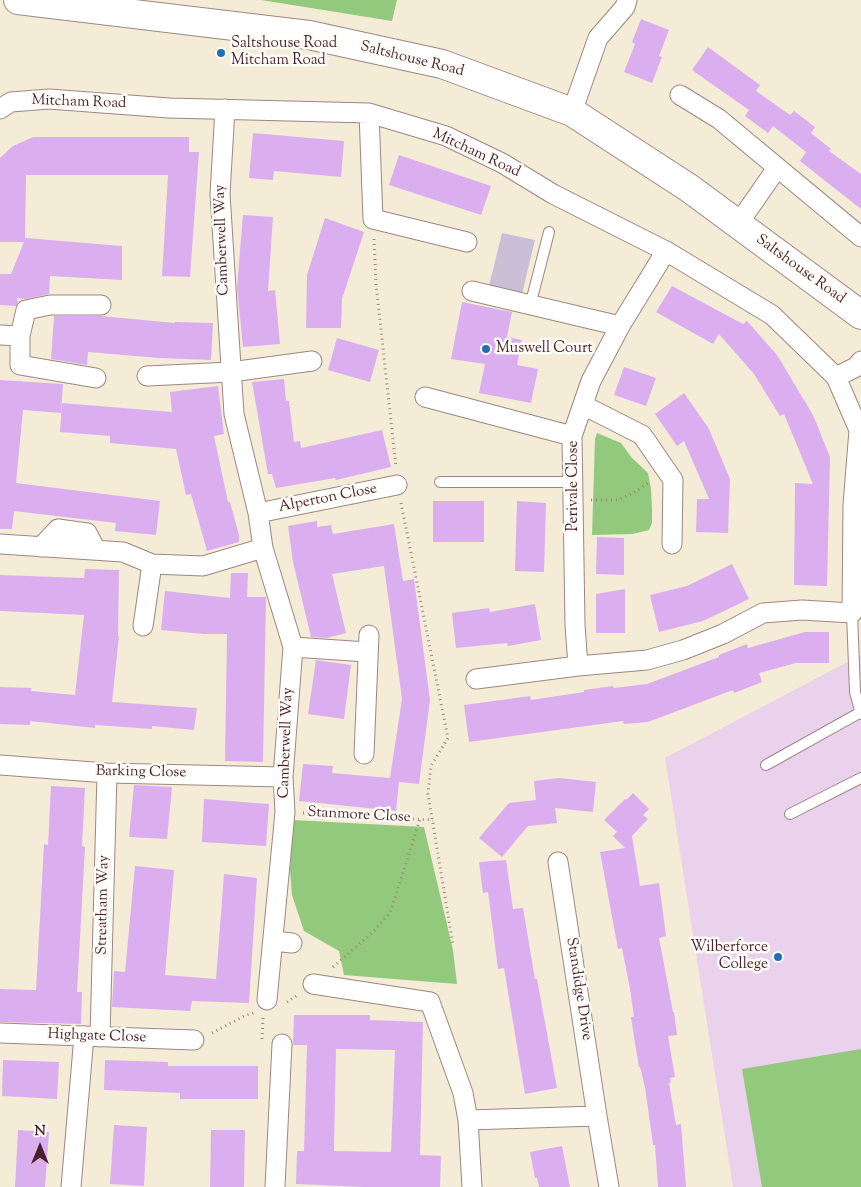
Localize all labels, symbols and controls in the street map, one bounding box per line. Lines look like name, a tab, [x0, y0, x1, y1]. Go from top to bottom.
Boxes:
place label: Saltshouse Road Mitcham Road	[231, 35, 337, 70]
street label: Saltshouse Road	[358, 38, 466, 82]
marker: Saltshouse Road Mitcham Road	[215, 47, 227, 59]
street label: Mitcham Road	[31, 92, 127, 114]
street label: Mitcham Road	[429, 126, 523, 182]
street label: Camberwell Way	[212, 184, 234, 296]
street label: Saltshouse Road	[752, 232, 848, 308]
place label: Muswell Court	[496, 340, 593, 358]
marker: Muswell Court	[480, 343, 492, 355]
street label: Perivale Close	[565, 441, 583, 531]
street label: Alperton Close	[277, 481, 379, 517]
street label: Camberwell Way	[276, 687, 298, 799]
street label: Barking Close	[96, 763, 186, 783]
street label: Stanmore Close	[307, 804, 411, 828]
street label: Streatham Way	[94, 855, 114, 955]
street label: Standidge Drive	[561, 936, 595, 1042]
place label: Wilberforce College	[690, 939, 768, 974]
marker: Wilberforce College	[772, 951, 784, 963]
street label: Highgate Close	[47, 1026, 147, 1048]
north arrow	[15, 1122, 65, 1172]
text: N	[34, 1122, 46, 1142]

